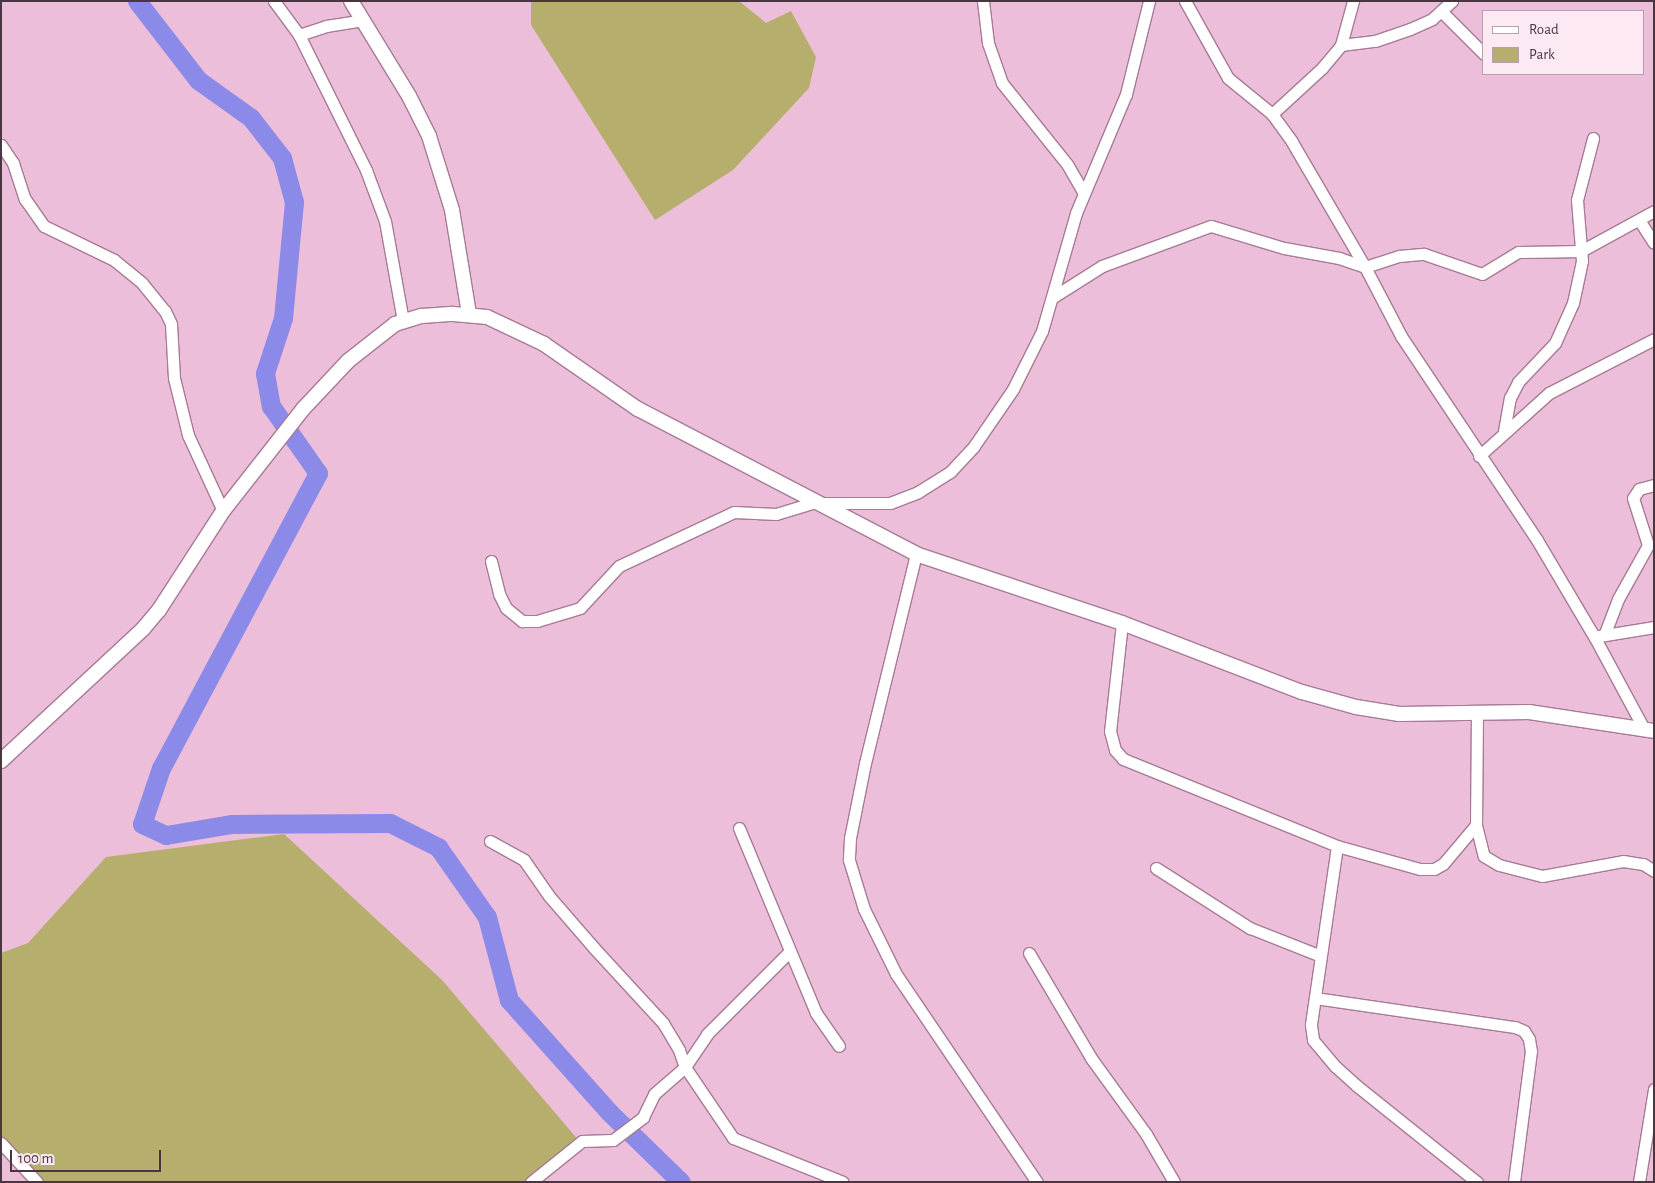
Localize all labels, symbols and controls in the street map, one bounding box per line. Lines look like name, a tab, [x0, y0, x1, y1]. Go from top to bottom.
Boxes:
legend	[1482, 10, 1645, 75]
text: Road	[1529, 22, 1559, 37]
text: Park	[1529, 47, 1555, 62]
scale bar	[12, 1140, 164, 1172]
text: 100 m	[18, 1151, 53, 1166]

